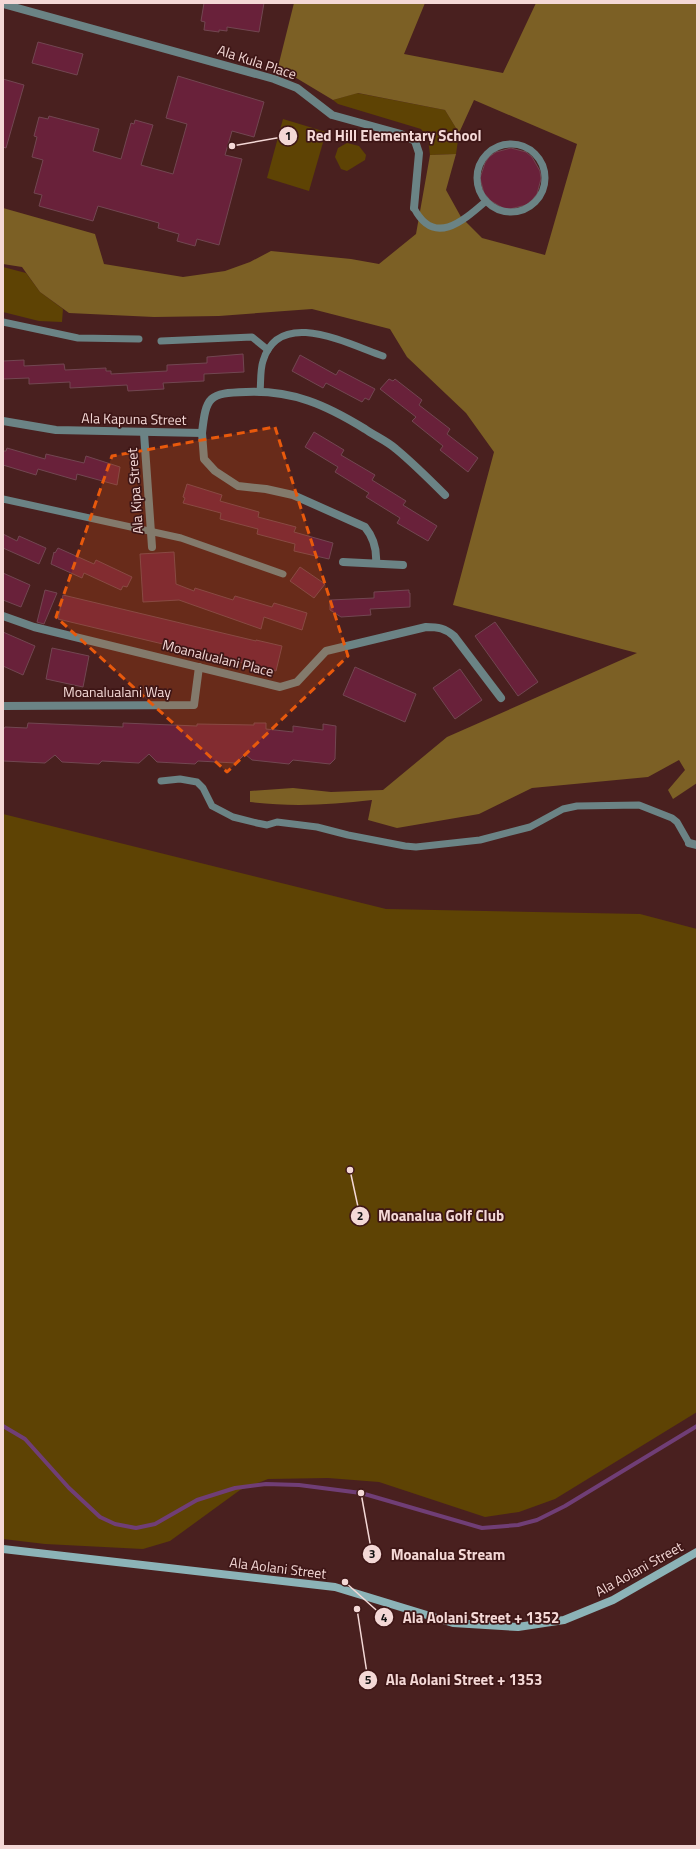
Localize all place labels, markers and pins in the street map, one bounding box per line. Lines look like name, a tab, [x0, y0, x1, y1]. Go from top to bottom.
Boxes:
callout: Red Hill Elementary School	[278, 122, 489, 149]
callout: Moanalua Golf Club	[350, 1202, 512, 1229]
callout: Moanalua Stream	[362, 1541, 513, 1568]
callout: Ala Aolani Street + 1352	[374, 1604, 567, 1631]
callout: Ala Aolani Street + 1353	[358, 1666, 550, 1693]

